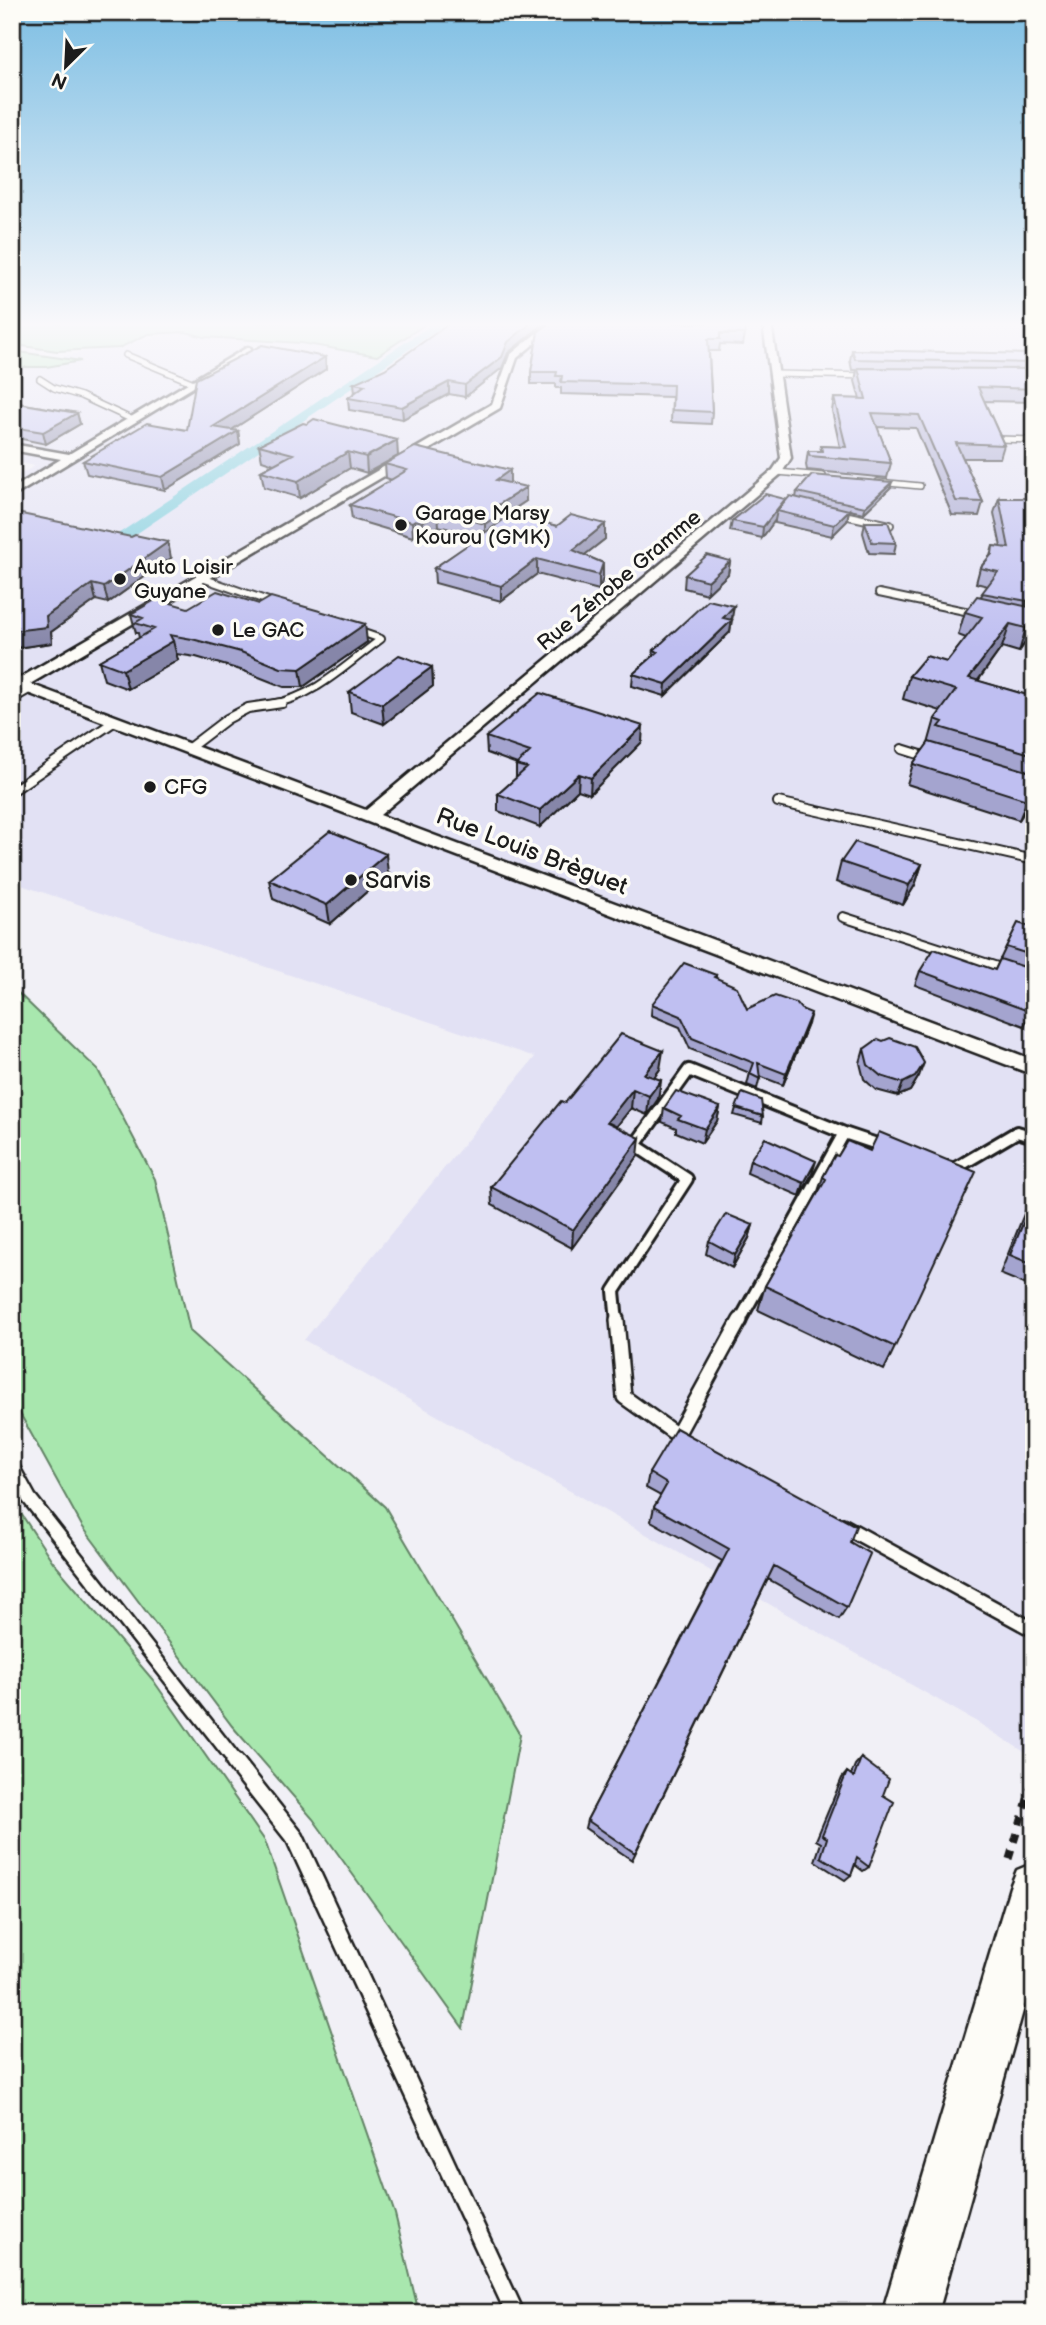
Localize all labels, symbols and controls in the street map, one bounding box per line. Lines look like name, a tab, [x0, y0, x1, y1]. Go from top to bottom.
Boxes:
north arrow	[32, 32, 102, 102]
text: N	[48, 67, 71, 94]
place label: Garage Marsy Kourou (GMK)	[415, 501, 551, 550]
street label: Rue Zénobe Gramme	[532, 505, 706, 656]
marker: Garage Marsy Kourou (GMK)	[393, 517, 409, 533]
place label: Auto Loisir Guyane	[134, 555, 233, 604]
marker: Auto Loisir Guyane	[112, 571, 128, 587]
place label: Le GAC	[232, 618, 304, 643]
marker: Le GAC	[210, 622, 226, 638]
place label: CFG	[164, 775, 207, 800]
marker: CFG	[142, 779, 158, 795]
street label: Rue Louis Brèguet	[432, 802, 632, 902]
place label: Sarvis	[365, 866, 431, 895]
marker: Sarvis	[343, 872, 359, 888]

